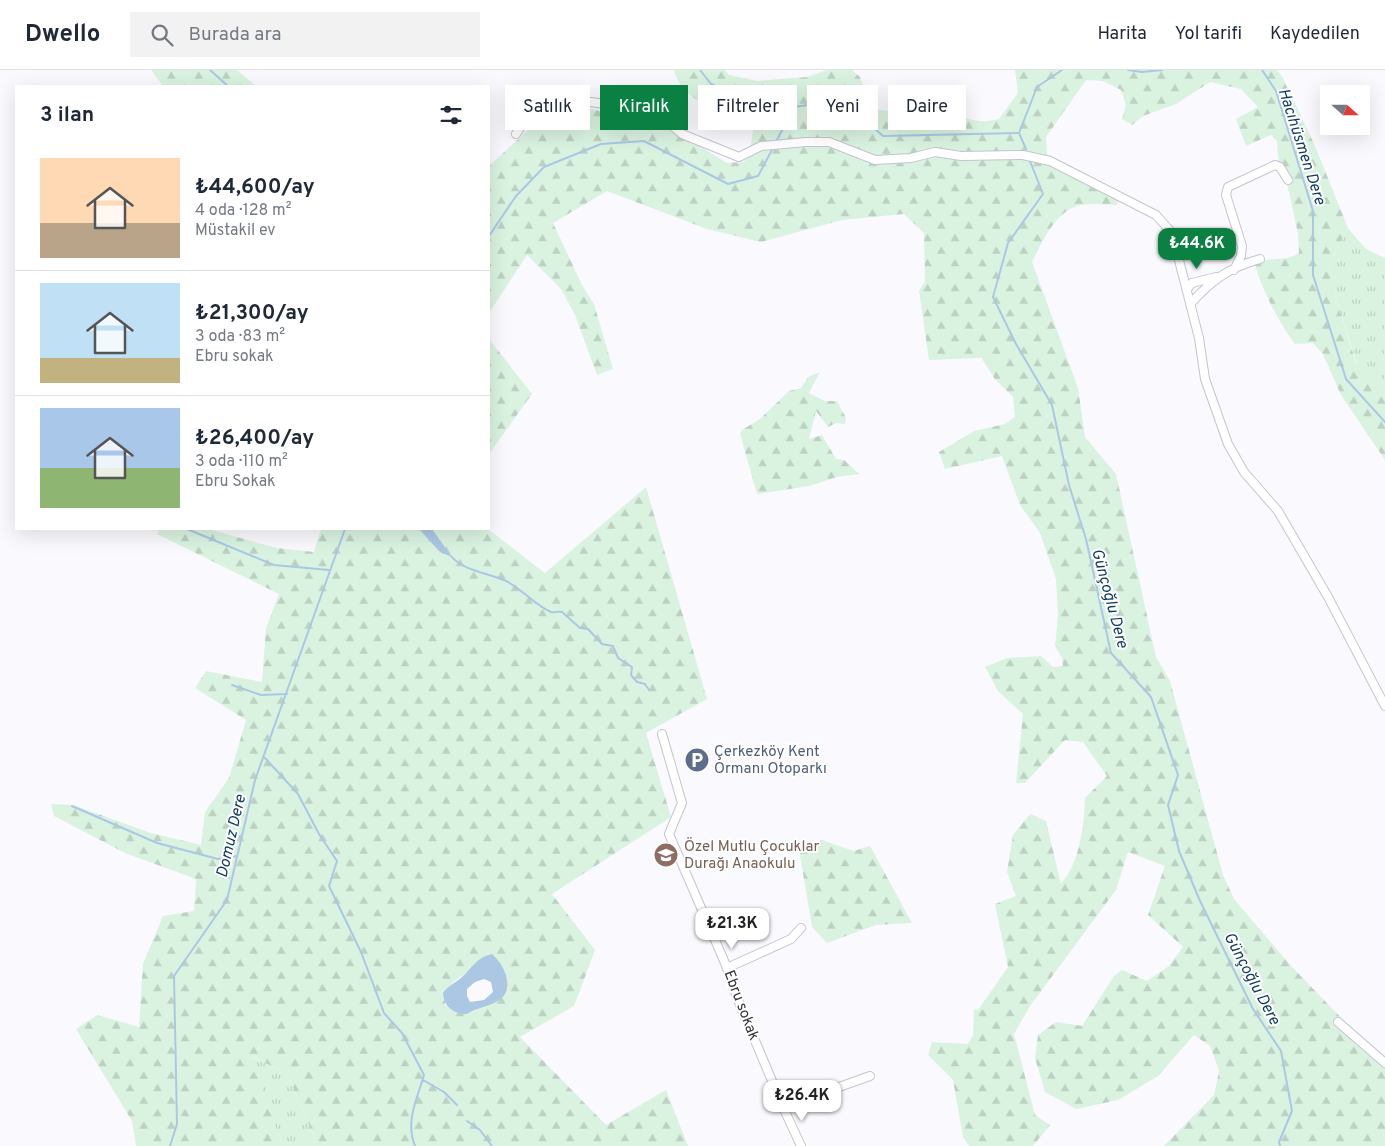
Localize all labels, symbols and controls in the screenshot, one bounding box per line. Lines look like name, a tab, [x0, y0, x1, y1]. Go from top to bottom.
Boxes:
search box	[130, 12, 480, 57]
text: Dwello	[25, 20, 100, 50]
icon: search	[148, 21, 176, 49]
text: Burada ara	[188, 23, 281, 47]
text: Harita	[1097, 23, 1147, 46]
text: Yol tarifi	[1175, 23, 1242, 46]
text: Kaydedilen	[1270, 23, 1360, 46]
chip: Satılık	[505, 85, 590, 130]
chip: Kiralık	[600, 85, 688, 130]
chip: Filtreler	[698, 85, 797, 130]
chip: Yeni	[807, 85, 878, 130]
chip: Daire	[888, 85, 966, 130]
north arrow	[1320, 85, 1370, 135]
map controls	[1320, 85, 1370, 135]
water label: Hacıhüsmen Dere	[1273, 86, 1330, 208]
icon: filters	[437, 101, 465, 129]
text: 3 ilan	[40, 102, 94, 129]
text: ₺44,600/ay	[195, 174, 315, 201]
icon: home	[80, 178, 140, 238]
text: 4 oda · 128 m²	[195, 201, 291, 221]
text: Müstakil ev	[195, 221, 276, 241]
pin: ₺44.6K	[1156, 228, 1238, 270]
text: ₺44.6K	[1169, 234, 1225, 254]
text: ₺21,300/ay	[195, 300, 309, 327]
icon: home	[80, 303, 140, 363]
text: 3 oda · 83 m²	[195, 327, 285, 347]
text: Ebru sokak	[195, 347, 274, 367]
text: ₺26,400/ay	[195, 425, 314, 452]
icon: home	[80, 428, 140, 488]
text: 3 oda · 110 m²	[195, 452, 288, 472]
text: Ebru Sokak	[195, 472, 276, 492]
water label: Günçoğlu Dere	[1086, 547, 1132, 651]
place label: Çerkezköy Kent Ormanı Otoparkı	[714, 743, 827, 779]
parking icon: Çerkezköy Kent Ormanı Otoparkı	[684, 747, 710, 773]
water label: Domuz Dere	[213, 792, 251, 880]
place label: Özel Mutlu Çocuklar Durağı Anaokulu	[684, 837, 820, 874]
school or university icon: Özel Mutlu Çocuklar Durağı Anaokulu	[653, 842, 679, 868]
pin: ₺21.3K	[691, 908, 773, 950]
text: ₺21.3K	[706, 914, 758, 934]
water label: Günçoğlu Dere	[1218, 929, 1284, 1029]
street label: Ebru sokak	[719, 968, 763, 1043]
pin: ₺26.4K	[761, 1080, 843, 1122]
text: ₺26.4K	[774, 1086, 830, 1106]

